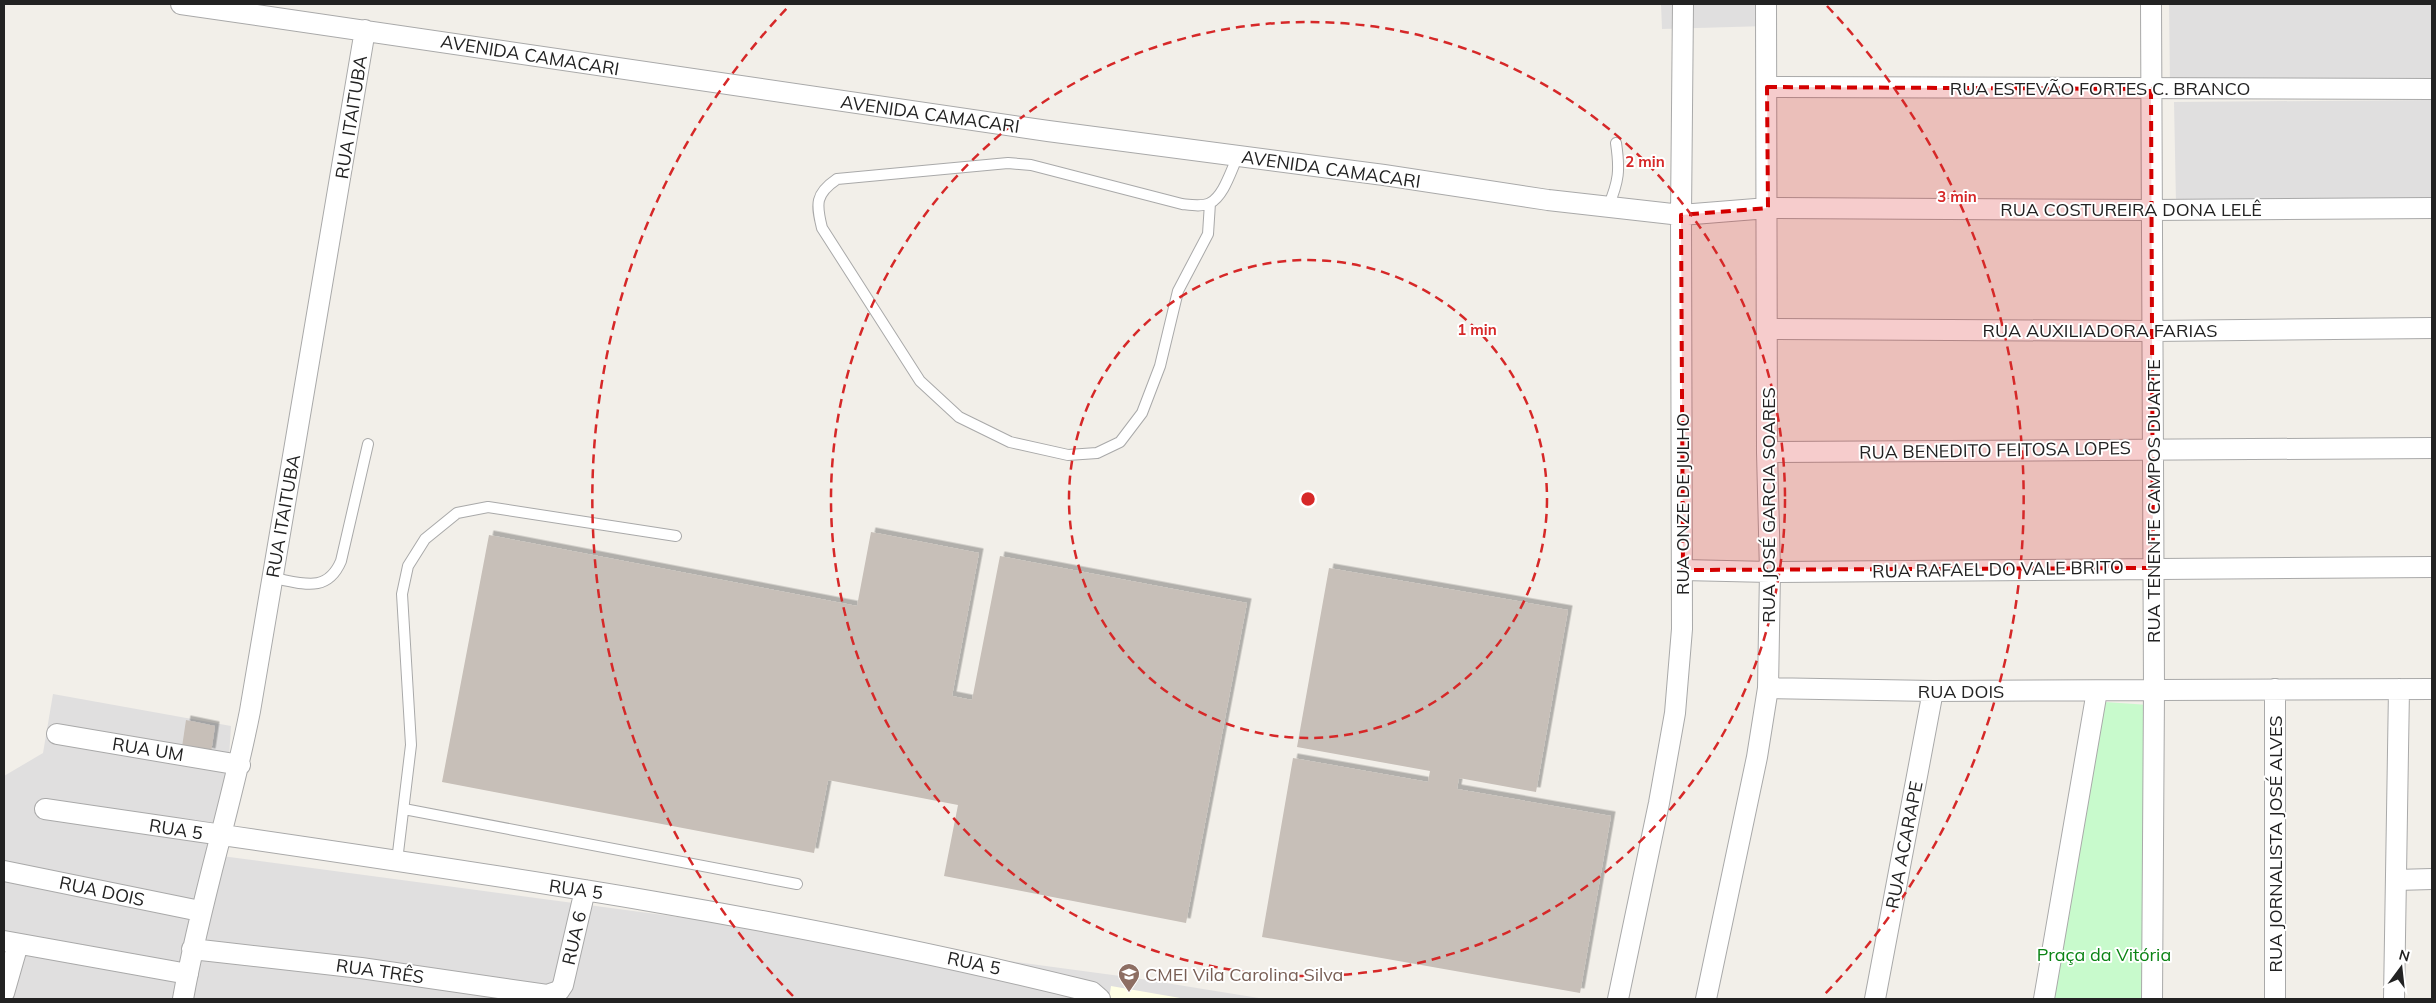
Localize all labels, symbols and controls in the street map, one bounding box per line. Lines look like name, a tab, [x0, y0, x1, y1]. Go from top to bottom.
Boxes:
street label: AVENIDA CAMACARI	[439, 30, 621, 80]
street label: RUA ITAITUBA	[330, 54, 372, 180]
street label: RUA ESTEVÃO FORTES C. BRANCO	[1950, 77, 2250, 100]
street label: AVENIDA CAMACARI	[839, 90, 1021, 138]
street label: AVENIDA CAMACARI	[1240, 145, 1422, 193]
text: 2 min	[1625, 152, 1665, 171]
text: 3 min	[1937, 187, 1977, 206]
street label: RUA COSTUREIRA DONA LELÊ	[2000, 198, 2262, 221]
street label: RUA AUXILIADORA FARIAS	[1983, 319, 2217, 342]
text: 1 min	[1457, 320, 1497, 339]
street label: RUA TENENTE CAMPOS DUARTE	[2142, 359, 2165, 643]
street label: RUA JOSÉ GARCIA SOARES	[1757, 387, 1780, 623]
street label: RUA ONZE DE JULHO	[1671, 413, 1694, 595]
street label: RUA BENEDITO FEITOSA LOPES	[1859, 436, 2131, 464]
street label: RUA ITAITUBA	[261, 453, 305, 579]
centre of rings	[1299, 490, 1317, 508]
street label: RUA RAFAEL DO VALE BRITO	[1872, 555, 2124, 583]
street label: RUA DOIS	[1918, 680, 2004, 703]
street label: RUA JORNALISTA JOSÉ ALVES	[2264, 715, 2287, 973]
street label: RUA UM	[111, 732, 185, 766]
street label: RUA ACARAPE	[1880, 779, 1928, 911]
street label: RUA 5	[147, 813, 205, 845]
street label: RUA DOIS	[57, 871, 147, 911]
street label: RUA 5	[548, 874, 605, 904]
street label: RUA 6	[557, 909, 591, 967]
park label: Praça da Vitória	[2037, 943, 2171, 966]
north arrow	[2376, 943, 2426, 993]
text: N	[2397, 945, 2412, 966]
street label: RUA 5	[945, 946, 1003, 980]
street label: RUA TRÊS	[335, 953, 425, 989]
school or university icon: CMEI Vila Carolina Silva	[1117, 962, 1141, 993]
place label: CMEI Vila Carolina Silva	[1145, 963, 1343, 986]

